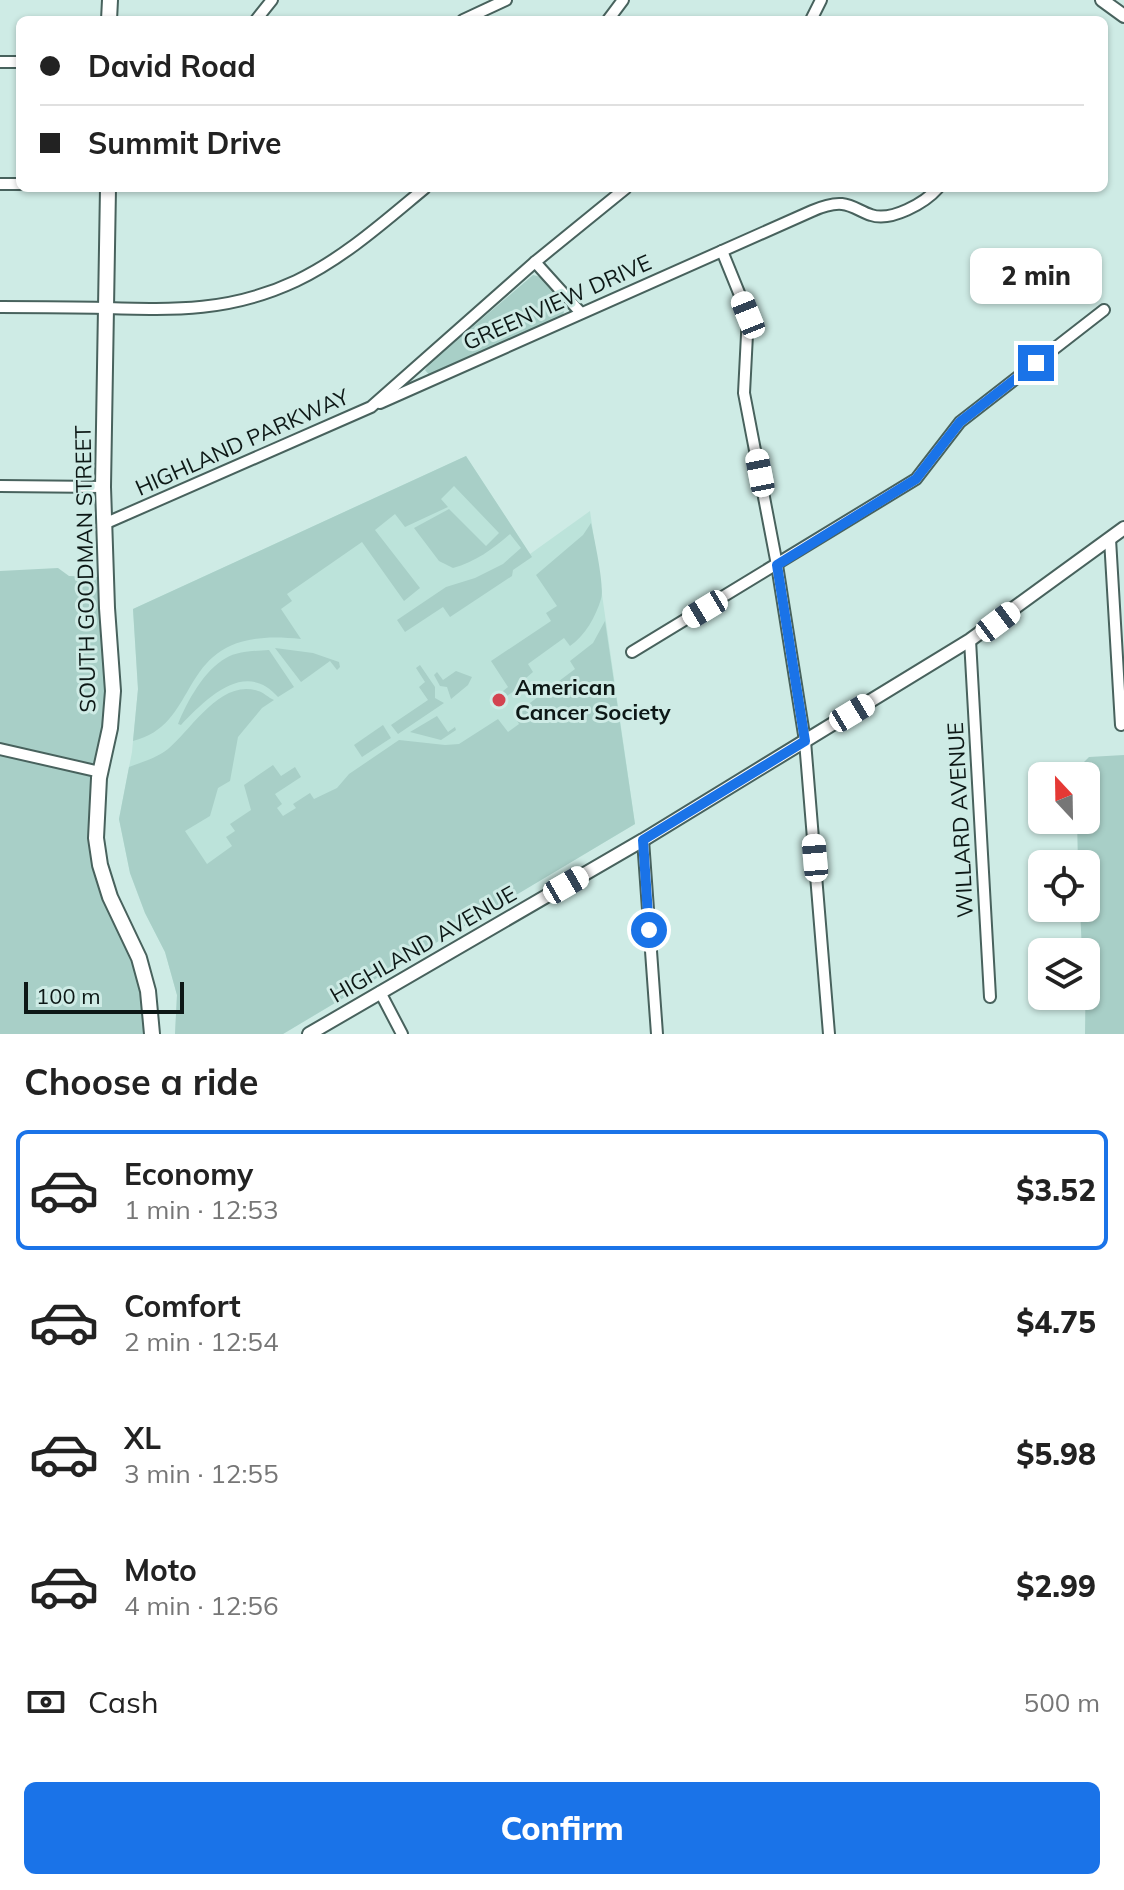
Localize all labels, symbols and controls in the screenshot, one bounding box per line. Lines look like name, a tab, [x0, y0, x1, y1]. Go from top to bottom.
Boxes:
text: David Road	[88, 47, 256, 85]
text: Summit Drive	[88, 124, 282, 162]
callout: 2 min	[970, 247, 1102, 303]
street label: GREENVIEW DRIVE	[458, 248, 656, 356]
text: 2 min	[1001, 259, 1071, 292]
car	[728, 288, 768, 342]
route end	[1018, 345, 1054, 381]
street label: HIGHLAND PARKWAY	[131, 382, 354, 502]
street label: SOUTH GOODMAN STREET	[68, 425, 102, 713]
car	[744, 447, 776, 499]
car	[678, 586, 732, 632]
car	[972, 598, 1024, 646]
place label: American Cancer Society	[515, 673, 671, 726]
car	[825, 690, 879, 736]
marker: American Cancer Society	[490, 691, 508, 709]
street label: WILLARD AVENUE	[941, 721, 979, 919]
north arrow	[1028, 762, 1100, 834]
map controls	[1028, 762, 1100, 1010]
car	[801, 833, 829, 883]
button: locate	[1028, 850, 1100, 922]
car	[539, 863, 593, 907]
street label: HIGHLAND AVENUE	[325, 879, 521, 1009]
route start	[631, 912, 667, 948]
button: layers	[1028, 938, 1100, 1010]
scale bar	[24, 978, 184, 1014]
text: 100 m	[36, 982, 101, 1010]
text: Choose a ride	[24, 1059, 258, 1104]
icon: car	[28, 1154, 100, 1226]
text: Economy	[124, 1155, 253, 1193]
text: $3.52	[1016, 1171, 1096, 1209]
text: 1 min · 12:53	[124, 1193, 279, 1226]
icon: car	[28, 1286, 100, 1358]
text: Comfort	[124, 1287, 241, 1325]
text: $4.75	[1016, 1303, 1096, 1341]
text: 2 min · 12:54	[124, 1325, 279, 1358]
icon: car	[28, 1418, 100, 1490]
text: XL	[124, 1419, 161, 1457]
text: $5.98	[1016, 1435, 1096, 1473]
text: 3 min · 12:55	[124, 1457, 279, 1490]
icon: car	[28, 1550, 100, 1622]
text: Moto	[124, 1551, 197, 1589]
text: $2.99	[1016, 1567, 1096, 1605]
text: 4 min · 12:56	[124, 1589, 279, 1622]
icon: cash	[24, 1680, 68, 1724]
text: Cash	[88, 1683, 159, 1721]
text: 500 m	[1024, 1686, 1100, 1719]
button: Confirm	[24, 1782, 1100, 1874]

